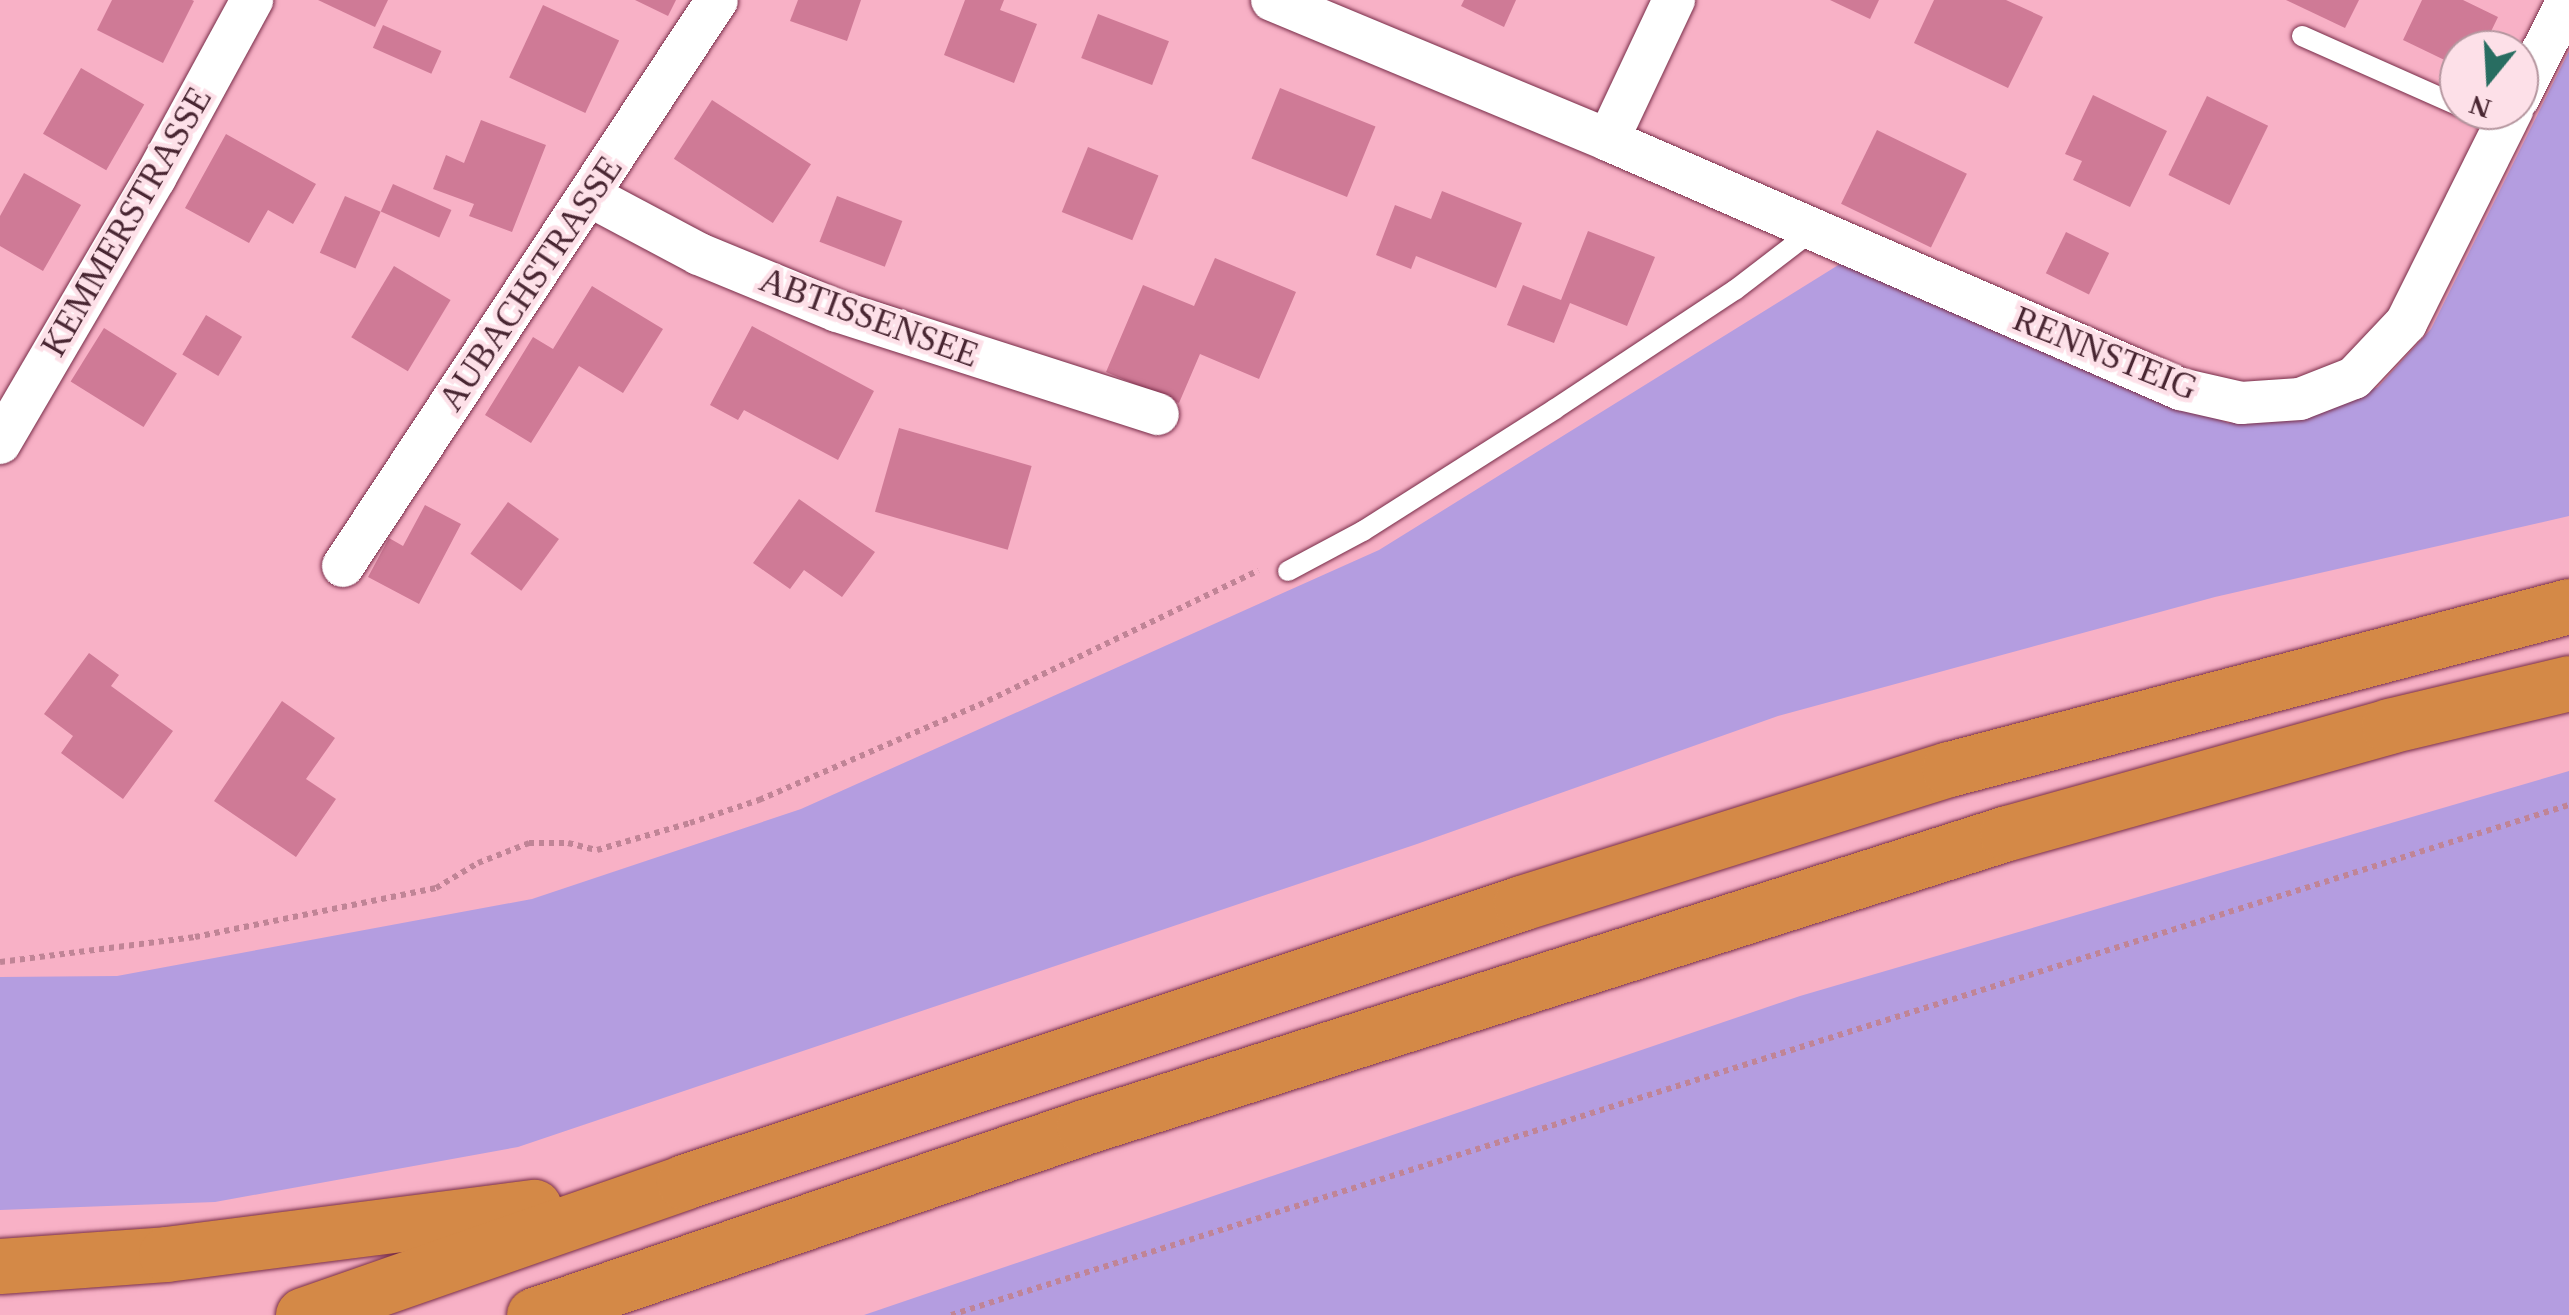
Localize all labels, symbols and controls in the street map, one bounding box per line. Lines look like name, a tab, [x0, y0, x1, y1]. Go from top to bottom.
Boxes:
north arrow	[2439, 30, 2539, 130]
street label: KEMMERSTRASSE	[33, 80, 221, 364]
text: N	[2466, 89, 2495, 125]
street label: AUBACHSTRASSE	[430, 149, 632, 419]
street label: ABTISSENSEE	[754, 259, 984, 377]
street label: RENNSTEIG	[2007, 298, 2203, 410]

